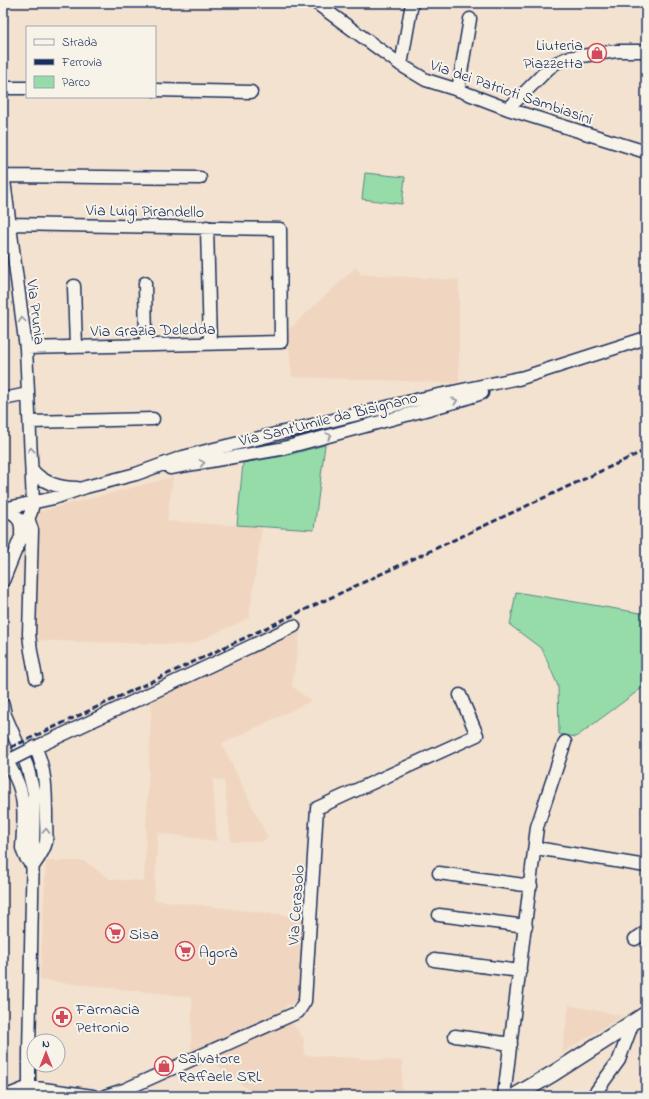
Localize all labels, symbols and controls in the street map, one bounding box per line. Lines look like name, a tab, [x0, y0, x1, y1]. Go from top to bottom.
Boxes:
legend	[26, 26, 156, 98]
text: Strada	[62, 34, 97, 52]
place label: Liuteria Piazzetta	[523, 34, 583, 76]
shop icon: Liuteria Piazzetta	[586, 42, 608, 64]
street label: Via dei Patrioti Sambiasini	[426, 53, 596, 132]
text: Ferrovia	[61, 54, 102, 72]
text: Parco	[62, 74, 90, 92]
street label: Via Luigi Pirandello	[85, 199, 204, 225]
street label: Via Prunia	[19, 277, 51, 346]
one-way arrow	[18, 317, 27, 323]
street label: Via Grazia Deledda	[89, 318, 216, 344]
street label: Via Sant'Umile da Bisignano	[236, 386, 420, 454]
one-way arrow	[451, 398, 458, 406]
one-way arrow	[326, 432, 333, 441]
one-way arrow	[27, 447, 35, 453]
one-way arrow	[199, 459, 205, 468]
one-way arrow	[42, 828, 50, 834]
street label: Via Cerasolo	[282, 864, 312, 947]
supermarket icon: Sisa	[104, 922, 126, 944]
place label: Sisa	[129, 923, 159, 947]
supermarket icon: Agorà	[174, 940, 196, 962]
place label: Agorà	[199, 941, 237, 965]
place label: Farmacia Petronio	[75, 998, 140, 1040]
pharmacy icon: Farmacia Petronio	[51, 1006, 73, 1028]
north arrow	[26, 1033, 66, 1073]
text: N	[42, 1036, 50, 1052]
place label: Salvatore Raffaele SRL	[178, 1047, 262, 1089]
shop icon: Salvatore Raffaele SRL	[153, 1055, 175, 1077]

